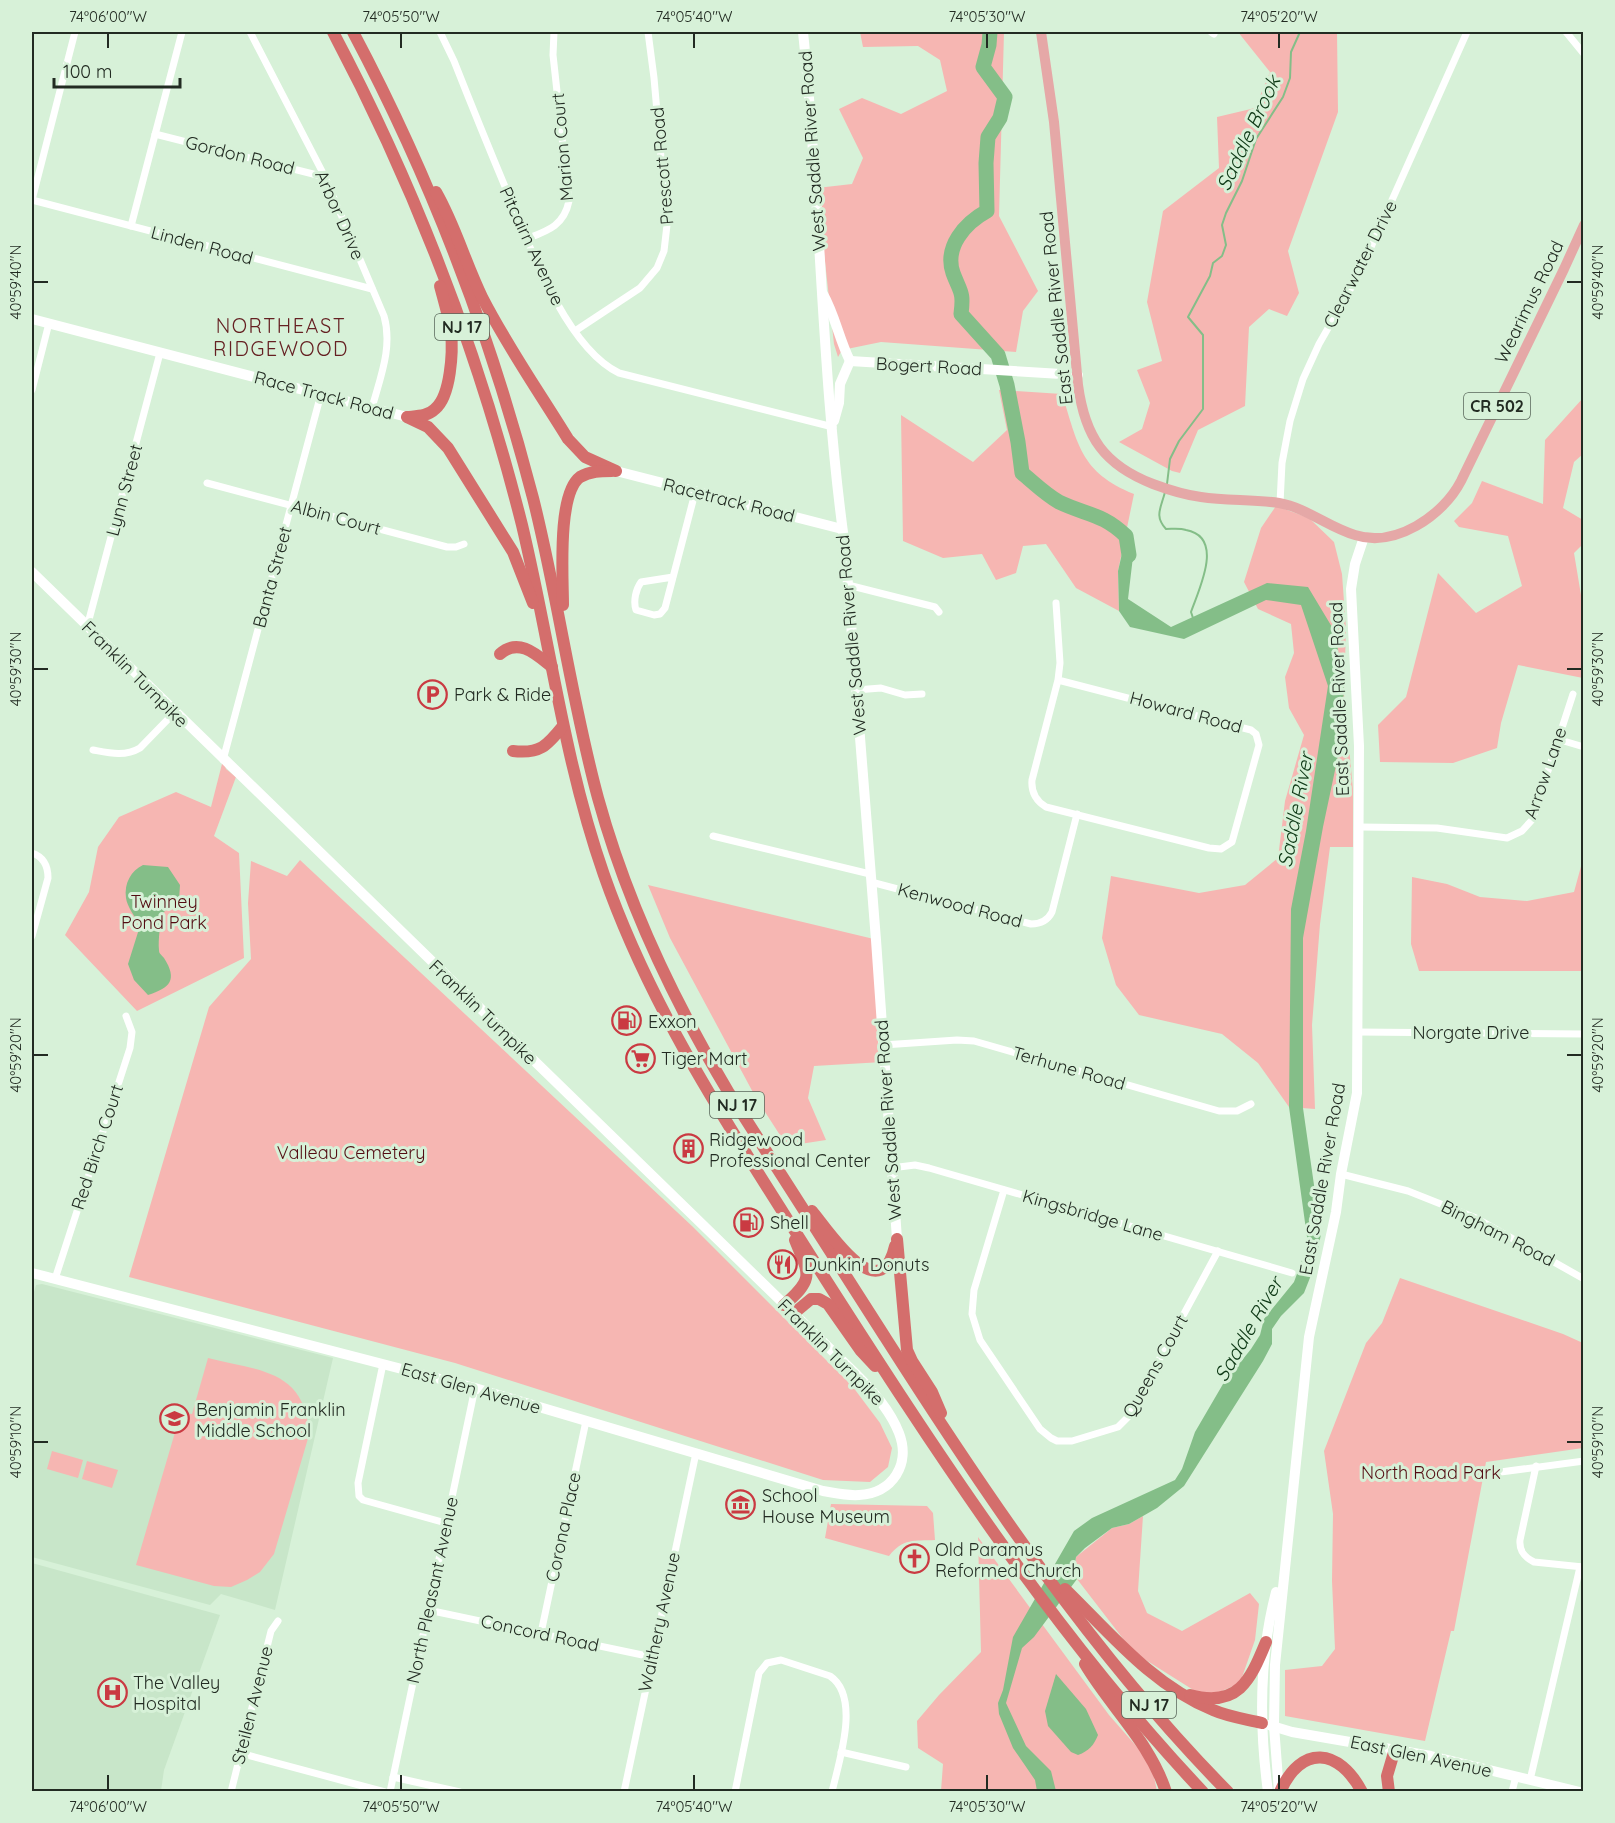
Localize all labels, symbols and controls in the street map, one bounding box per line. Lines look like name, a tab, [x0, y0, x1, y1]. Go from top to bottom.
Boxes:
text: 74°06'00"W	[69, 7, 147, 26]
text: 74°05'50"W	[362, 7, 440, 26]
text: 74°05'40"W	[655, 7, 733, 26]
text: 74°05'30"W	[949, 7, 1026, 26]
text: 74°05'20"W	[1240, 7, 1318, 26]
street label: West Saddle River Road	[794, 50, 830, 252]
scale bar	[54, 51, 180, 89]
text: 100 m	[63, 60, 112, 83]
water label: Saddle Brook	[1210, 69, 1286, 194]
street label: Marion Court	[546, 92, 578, 202]
street label: Prescott Road	[645, 106, 679, 226]
street label: Gordon Road	[183, 130, 297, 180]
street label: Arbor Drive	[310, 167, 370, 263]
street label: Pitcairn Avenue	[494, 183, 570, 309]
street label: Clearwater Drive	[1318, 196, 1402, 332]
street label: East Saddle River Road	[1034, 210, 1078, 406]
street label: Linden Road	[148, 220, 256, 270]
street label: Wearimus Road	[1489, 237, 1569, 367]
text: 40°59'40"N	[6, 245, 25, 319]
text: 40°59'40"N	[1588, 245, 1607, 319]
district label: NORTHEAST RIDGEWOOD	[213, 313, 349, 361]
road number: NJ 17	[435, 314, 489, 340]
street label: Bogert Road	[875, 352, 983, 380]
street label: Race Track Road	[252, 365, 396, 425]
road number: CR 502	[1464, 393, 1530, 419]
street label: Lynn Street	[101, 441, 147, 539]
street label: Racetrack Road	[661, 473, 797, 527]
street label: Albin Court	[289, 494, 383, 540]
street label: Banta Street	[247, 524, 297, 630]
street label: West Saddle River Road	[831, 534, 871, 736]
street label: East Saddle River Road	[1324, 601, 1354, 797]
street label: Franklin Turnpike	[77, 616, 193, 732]
text: 40°59'30"N	[6, 632, 25, 706]
text: 40°59'30"N	[1588, 632, 1607, 706]
parking icon: Park & Ride	[417, 678, 449, 710]
place label: Park & Ride	[454, 683, 551, 706]
street label: Howard Road	[1127, 686, 1245, 738]
street label: Arrow Lane	[1519, 724, 1571, 822]
water label: Saddle River	[1272, 748, 1319, 869]
street label: Kenwood Road	[895, 877, 1025, 933]
park label: Twinney Pond Park	[121, 890, 207, 934]
street label: Franklin Turnpike	[424, 955, 542, 1069]
fuel station icon: Exxon	[611, 1005, 643, 1037]
place label: Exxon	[648, 1010, 697, 1033]
text: 40°59'20"N	[6, 1017, 25, 1093]
text: 40°59'20"N	[1588, 1017, 1607, 1093]
street label: West Saddle River Road	[870, 1019, 906, 1221]
street label: Norgate Drive	[1412, 1021, 1530, 1044]
street label: Terhune Road	[1010, 1041, 1128, 1095]
supermarket icon: Tiger Mart	[624, 1042, 656, 1074]
place label: Tiger Mart	[661, 1047, 747, 1070]
street label: Red Birch Court	[66, 1081, 128, 1213]
street label: East Saddle River Road	[1294, 1081, 1350, 1277]
road number: NJ 17	[710, 1092, 764, 1118]
place label: Ridgewood Professional Center	[709, 1128, 871, 1172]
building icon: Ridgewood Professional Center	[672, 1133, 704, 1165]
park label: Valleau Cemetery	[277, 1141, 425, 1164]
street label: Kingsbridge Lane	[1020, 1184, 1166, 1246]
street label: Bingham Road	[1437, 1195, 1559, 1271]
fuel station icon: Shell	[733, 1206, 765, 1238]
place label: Shell	[770, 1211, 809, 1234]
restaurant icon: Dunkin' Donuts	[767, 1248, 799, 1280]
place label: Dunkin' Donuts	[804, 1253, 929, 1276]
water label: Saddle River	[1208, 1271, 1289, 1385]
street label: Franklin Turnpike	[773, 1294, 889, 1410]
street label: Queens Court	[1117, 1310, 1193, 1422]
street label: East Glen Avenue	[399, 1357, 543, 1419]
place label: Benjamin Franklin Middle School	[196, 1398, 346, 1442]
school or university icon: Benjamin Franklin Middle School	[159, 1403, 191, 1435]
text: 40°59'10"N	[6, 1406, 25, 1478]
text: 40°59'10"N	[1588, 1406, 1607, 1478]
park label: North Road Park	[1361, 1461, 1501, 1484]
street label: Corona Place	[540, 1470, 586, 1584]
place label: School House Museum	[762, 1484, 890, 1528]
museum icon: School House Museum	[725, 1489, 757, 1521]
street label: North Pleasant Avenue	[401, 1494, 463, 1686]
place label: Old Paramus Reformed Church	[935, 1538, 1081, 1582]
church icon: Old Paramus Reformed Church	[898, 1543, 930, 1575]
street label: Walthery Avenue	[633, 1550, 685, 1694]
street label: Concord Road	[479, 1609, 601, 1657]
street label: Steilen Avenue	[226, 1643, 278, 1767]
place label: The Valley Hospital	[133, 1671, 220, 1715]
hospital icon: The Valley Hospital	[96, 1676, 128, 1708]
road number: NJ 17	[1122, 1692, 1176, 1718]
street label: East Glen Avenue	[1348, 1730, 1494, 1782]
text: 74°06'00"W	[69, 1797, 147, 1816]
text: 74°05'50"W	[362, 1797, 440, 1816]
text: 74°05'40"W	[655, 1797, 733, 1816]
text: 74°05'30"W	[949, 1797, 1026, 1816]
text: 74°05'20"W	[1240, 1797, 1318, 1816]

